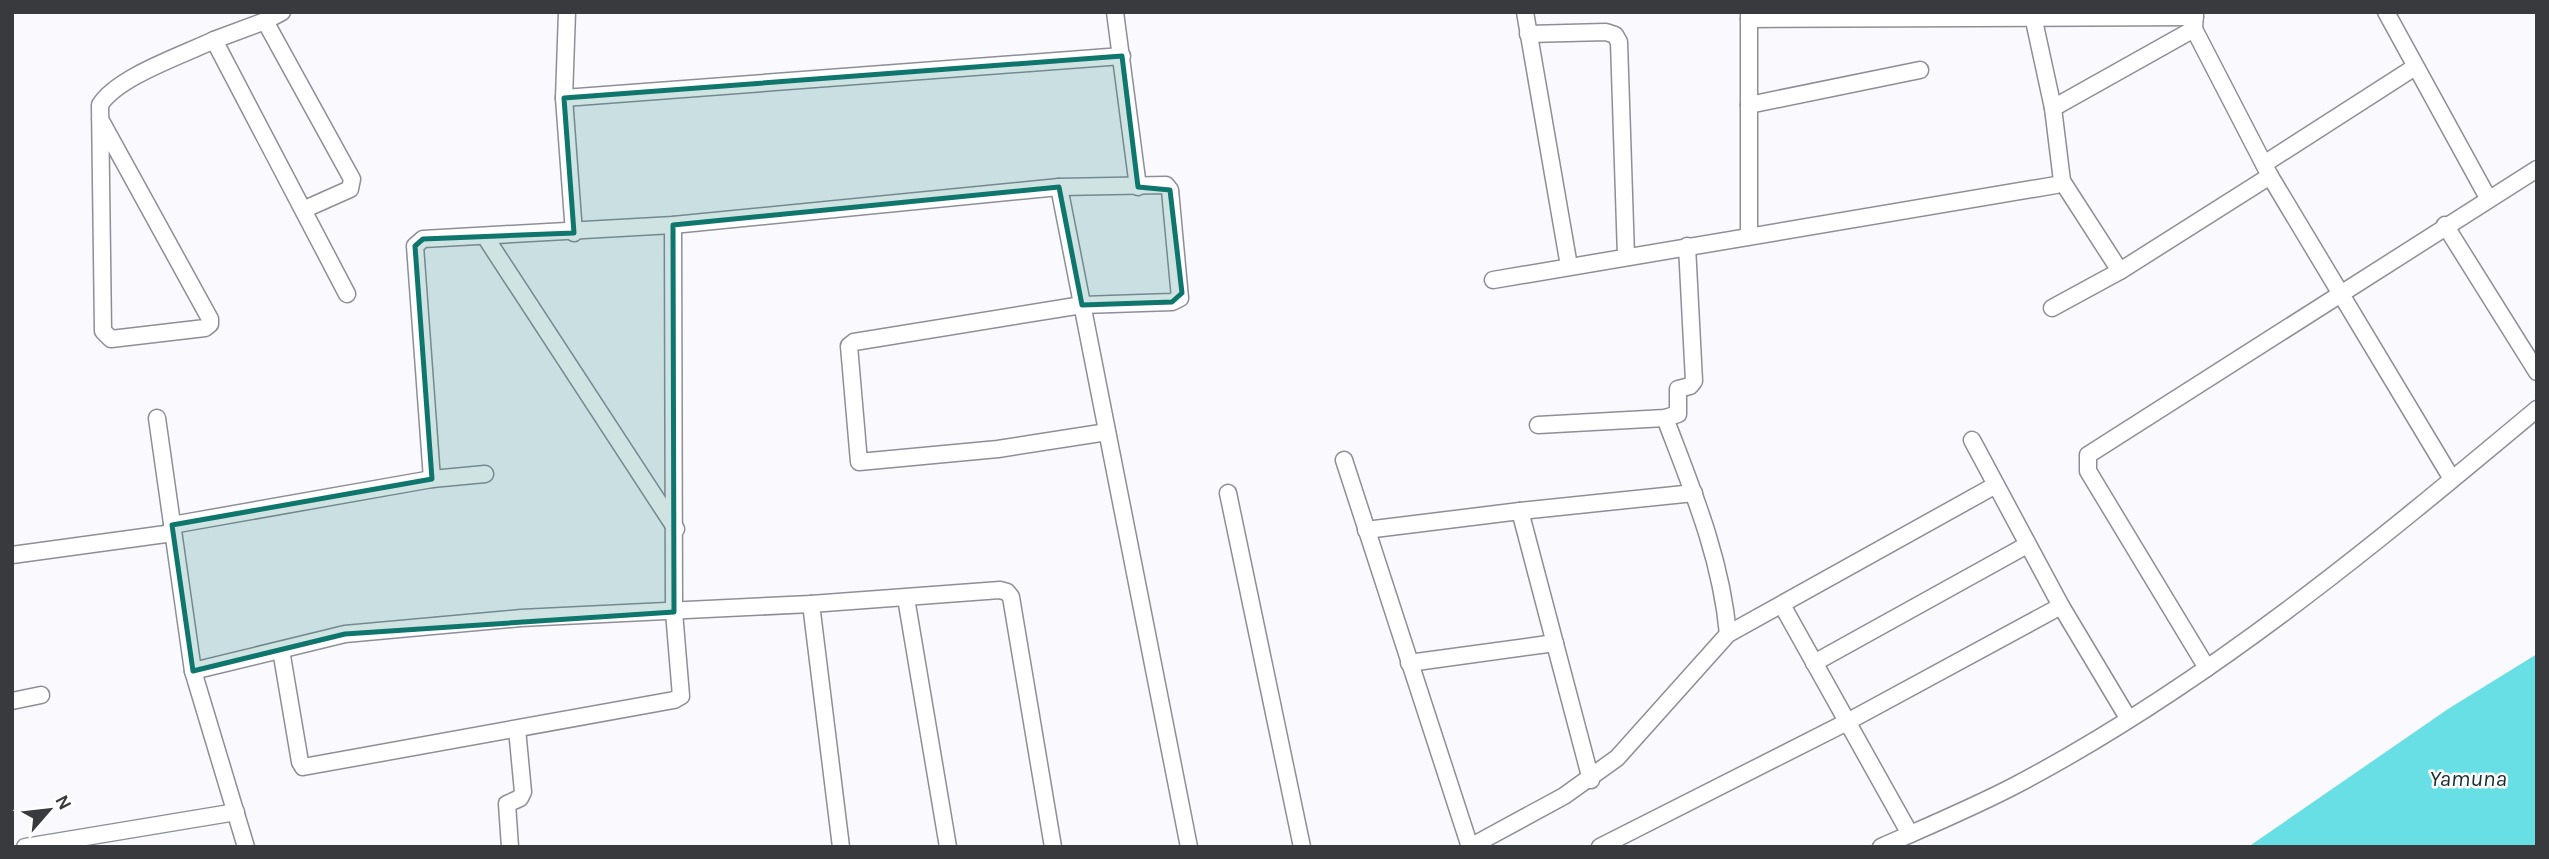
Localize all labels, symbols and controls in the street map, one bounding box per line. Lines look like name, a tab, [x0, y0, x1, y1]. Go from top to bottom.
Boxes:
water label: Yamuna	[2429, 765, 2507, 792]
north arrow	[14, 775, 84, 845]
text: N	[50, 791, 76, 814]

